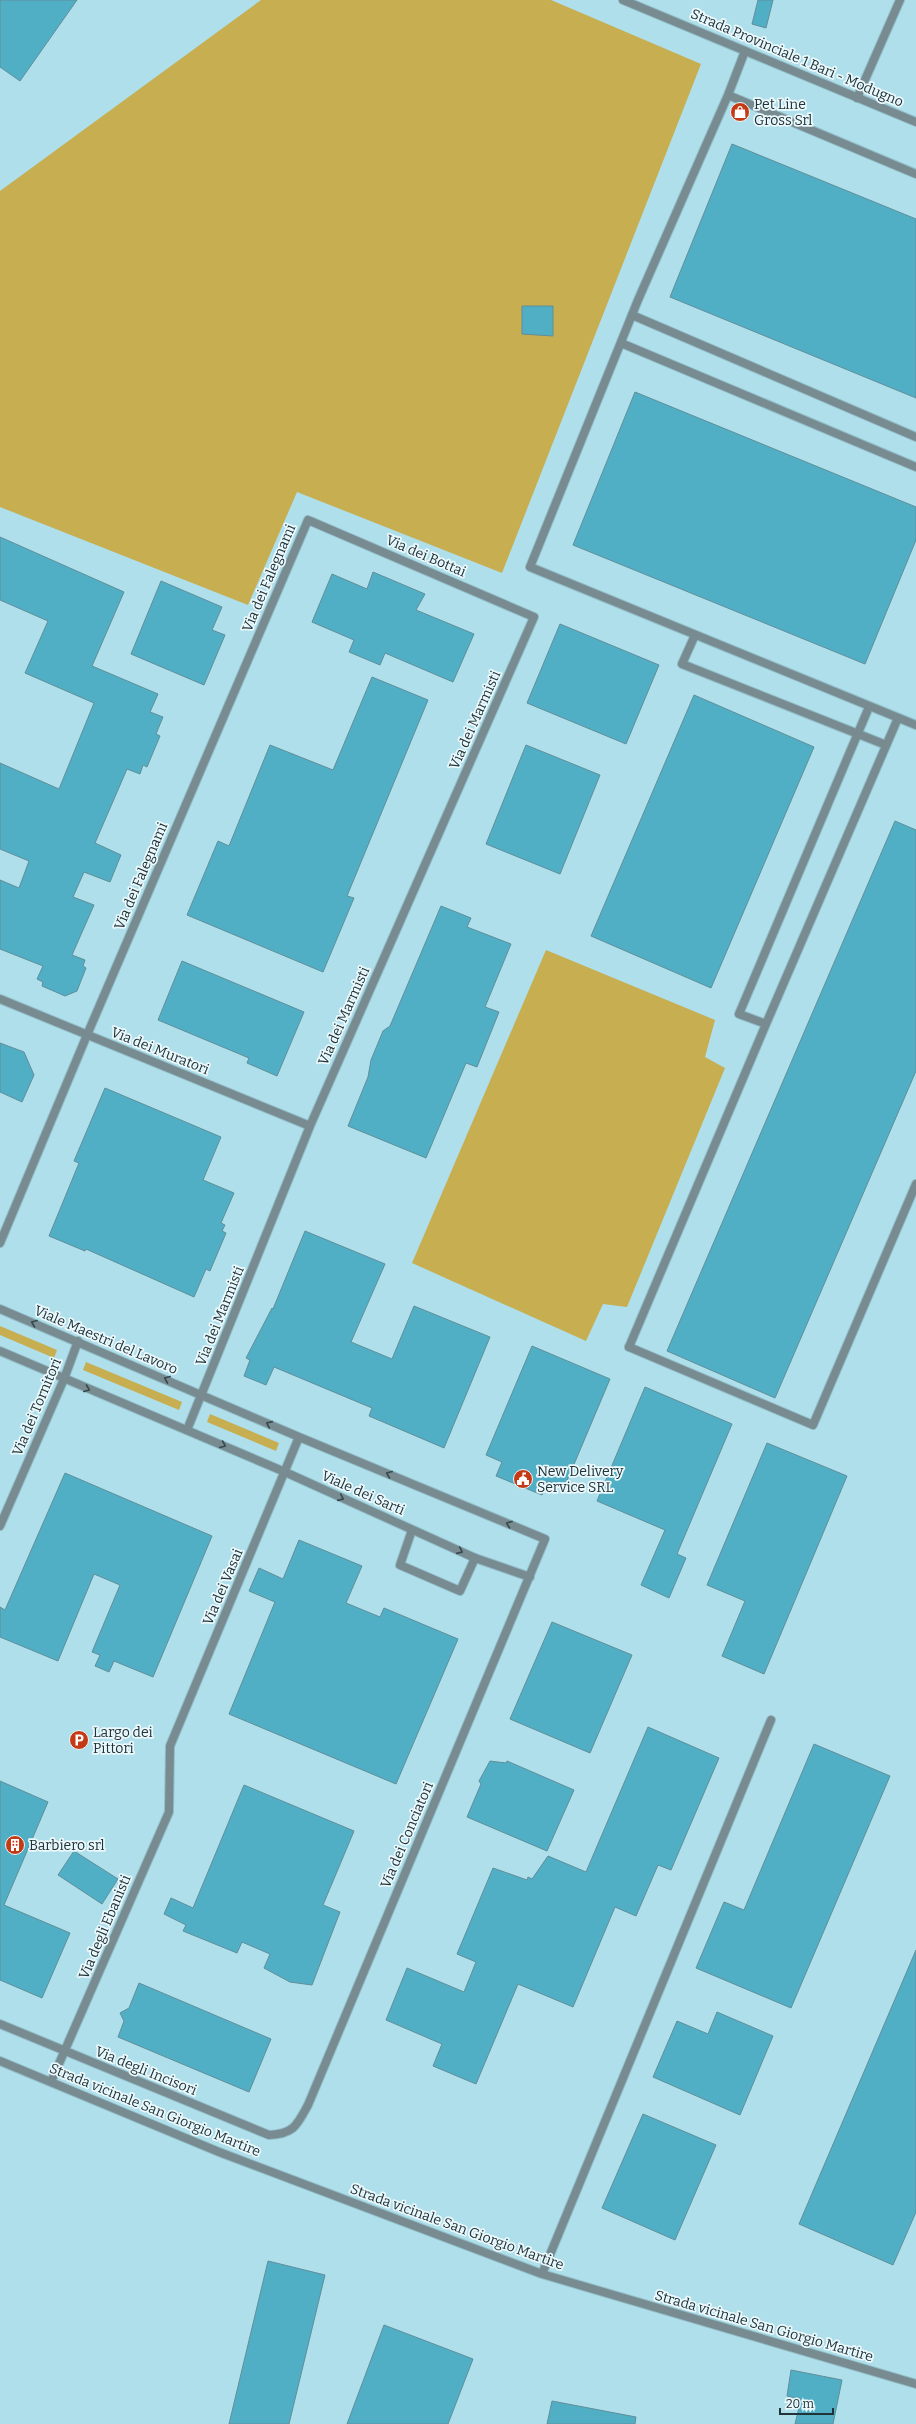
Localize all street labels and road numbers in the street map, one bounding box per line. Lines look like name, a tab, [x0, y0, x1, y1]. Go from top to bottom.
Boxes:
street label: Strada Provinciale 1 Bari - Modugno	[688, 5, 906, 111]
street label: Via dei Falegnami	[239, 522, 299, 634]
street label: Via dei Bottai	[383, 532, 469, 580]
street label: Via dei Marmisti	[446, 668, 504, 772]
street label: Via dei Falegnami	[111, 820, 171, 932]
street label: Via dei Marmisti	[315, 964, 373, 1068]
street label: Via dei Muratori	[109, 1024, 211, 1078]
street label: Via dei Marmisti	[192, 1264, 248, 1368]
street label: Viale Maestri del Lavoro	[32, 1302, 180, 1378]
street label: Via dei Tornitori	[9, 1356, 65, 1458]
street label: Viale dei Sarti	[319, 1467, 407, 1519]
street label: Via dei Vasai	[199, 1546, 247, 1628]
street label: Via dei Conciatori	[377, 1779, 437, 1891]
street label: Via degli Ebanisti	[75, 1872, 135, 1982]
street label: Via degli Incisori	[93, 2043, 199, 2099]
street label: Strada vicinale San Giorgio Martire	[47, 2060, 263, 2160]
street label: Strada vicinale San Giorgio Martire	[348, 2180, 566, 2274]
street label: Strada vicinale San Giorgio Martire	[653, 2287, 875, 2365]

